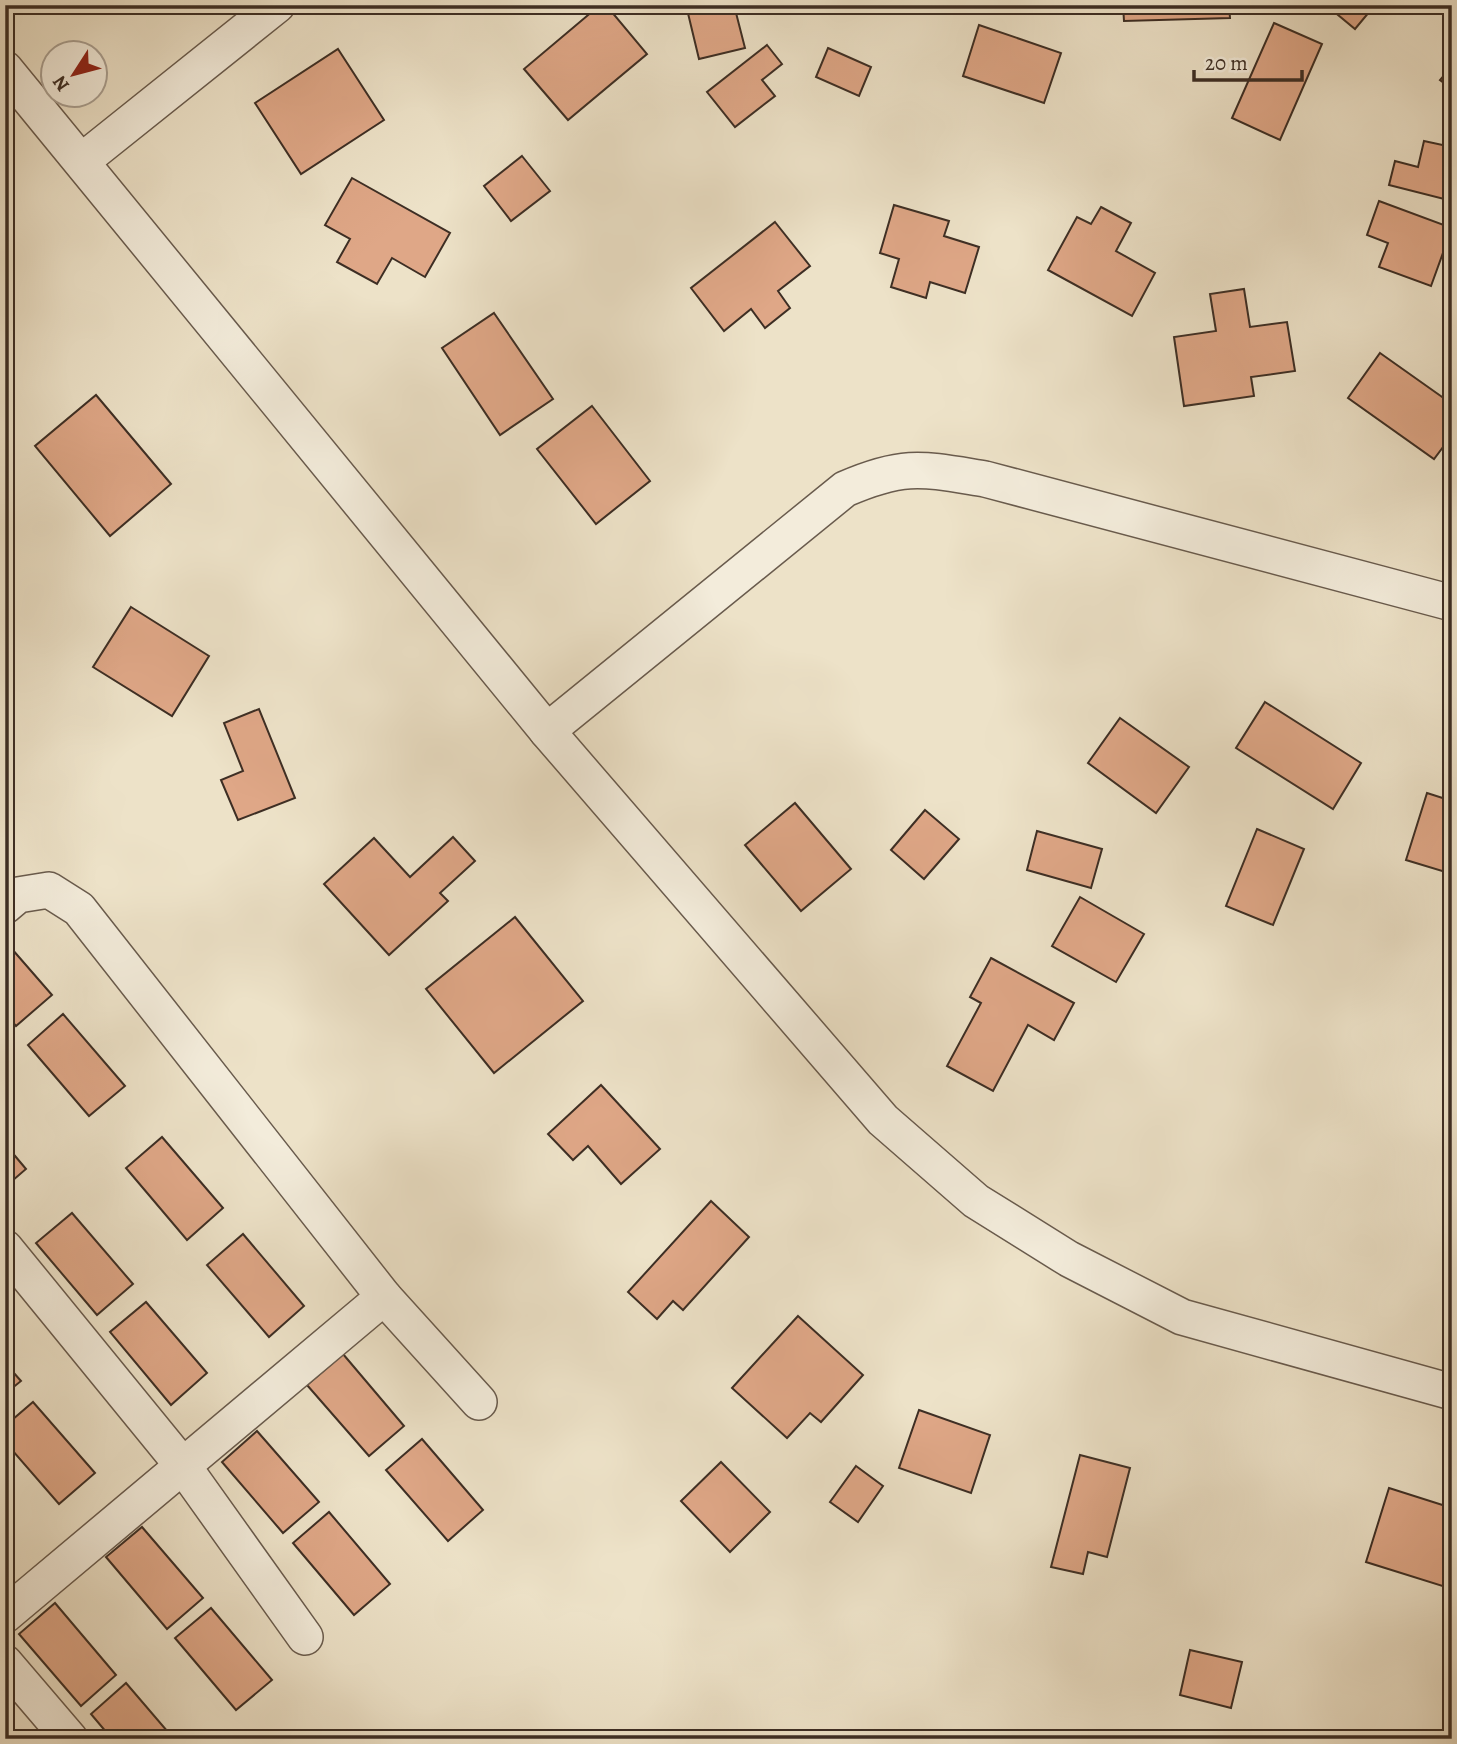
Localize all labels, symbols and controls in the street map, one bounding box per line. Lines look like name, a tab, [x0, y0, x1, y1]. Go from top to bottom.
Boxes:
north arrow	[38, 38, 108, 108]
scale bar	[1194, 38, 1303, 82]
text: 20 m	[1205, 49, 1248, 77]
text: N	[46, 70, 76, 97]

